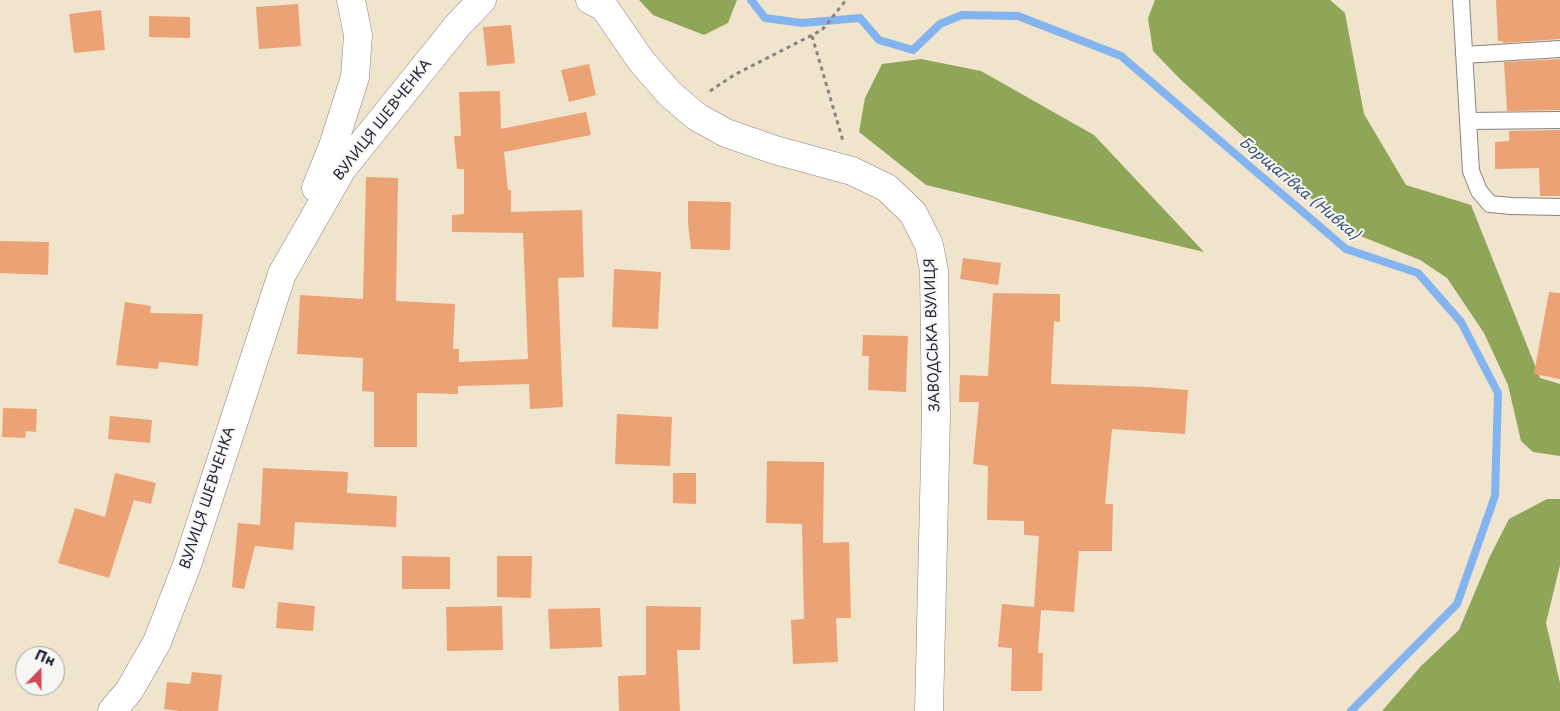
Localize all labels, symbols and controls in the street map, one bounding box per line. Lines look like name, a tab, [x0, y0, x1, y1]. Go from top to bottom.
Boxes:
street label: ВУЛИЦЯ ШЕВЧЕНКА	[331, 56, 435, 184]
water label: Борщагівка (Нивка)	[1235, 134, 1363, 244]
street label: ЗАВОДСЬКА ВУЛИЦЯ	[922, 258, 944, 412]
street label: ВУЛИЦЯ ШЕВЧЕНКА	[177, 425, 239, 571]
text: Пн	[32, 644, 59, 671]
north arrow	[15, 646, 65, 696]

